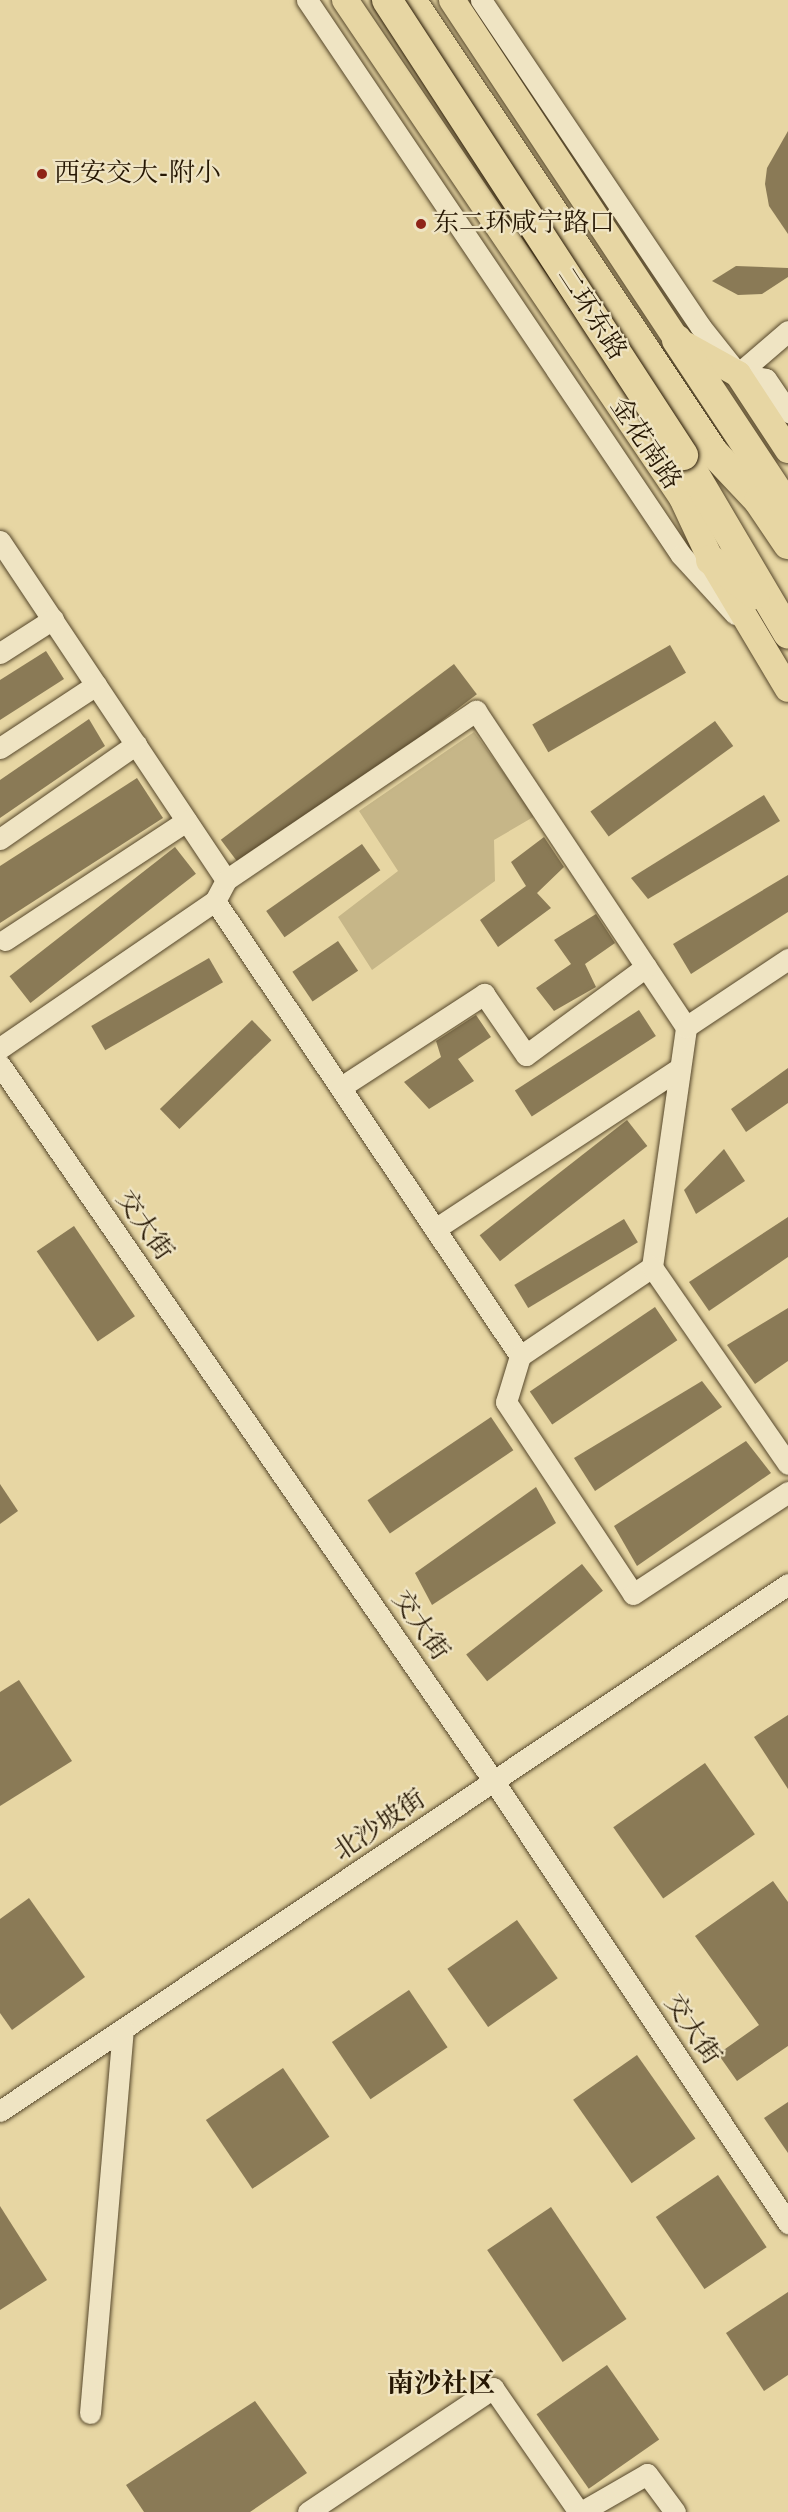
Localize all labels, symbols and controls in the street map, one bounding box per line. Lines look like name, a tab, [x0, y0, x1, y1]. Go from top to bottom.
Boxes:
place label: 西安交大-附小	[54, 158, 221, 190]
marker: 西安交大-附小	[35, 167, 49, 181]
place label: 东二环咸宁路口	[433, 208, 615, 240]
marker: 东二环咸宁路口	[414, 217, 428, 231]
street label: 二环东路	[550, 262, 632, 366]
street label: 金花南路	[603, 392, 687, 496]
street label: 交大街	[109, 1185, 179, 1267]
street label: 交大街	[385, 1585, 455, 1667]
street label: 北沙坡街	[328, 1784, 432, 1868]
street label: 交大街	[657, 1989, 727, 2071]
district label: 南沙社区	[387, 2368, 495, 2400]

